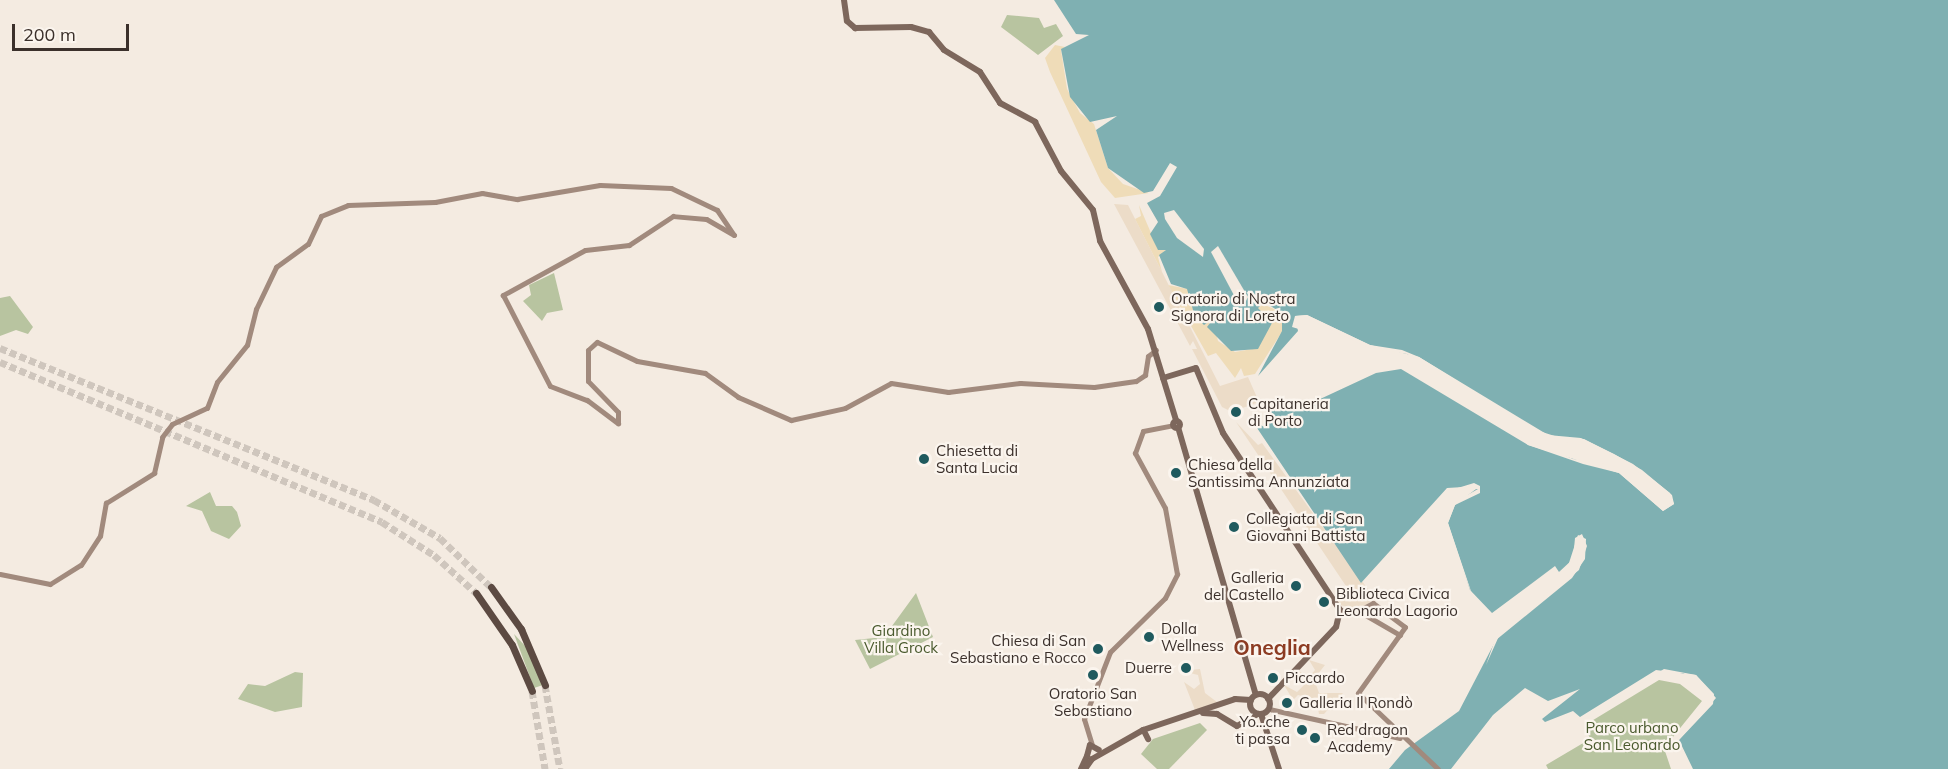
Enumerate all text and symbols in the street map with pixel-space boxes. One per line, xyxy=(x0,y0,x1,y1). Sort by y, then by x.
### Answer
scale bar xyxy=(15,12,132,50)
text: 200 m xyxy=(23,23,76,46)
place label: Oratorio di Nostra Signora di Loreto xyxy=(1171,289,1295,324)
marker: Oratorio di Nostra Signora di Loreto xyxy=(1152,300,1166,314)
place label: Capitaneria di Porto xyxy=(1248,394,1329,429)
marker: Capitaneria di Porto xyxy=(1229,405,1243,419)
place label: Chiesetta di Santa Lucia xyxy=(936,441,1018,476)
marker: Chiesetta di Santa Lucia xyxy=(917,452,931,466)
place label: Chiesa della Santissima Annunziata xyxy=(1188,455,1349,490)
marker: Chiesa della Santissima Annunziata xyxy=(1169,466,1183,480)
place label: Collegiata di San Giovanni Battista xyxy=(1246,509,1366,544)
marker: Collegiata di San Giovanni Battista xyxy=(1227,520,1241,534)
place label: Galleria del Castello xyxy=(1204,568,1284,603)
marker: Galleria del Castello xyxy=(1289,579,1303,593)
place label: Biblioteca Civica Leonardo Lagorio xyxy=(1336,584,1458,619)
marker: Biblioteca Civica Leonardo Lagorio xyxy=(1317,595,1331,609)
place label: Dolla Wellness xyxy=(1161,619,1224,654)
park label: Giardino Villa Grock xyxy=(864,621,938,656)
marker: Dolla Wellness xyxy=(1142,630,1156,644)
place label: Chiesa di San Sebastiano e Rocco xyxy=(950,631,1086,666)
district label: Oneglia xyxy=(1233,634,1311,660)
marker: Chiesa di San Sebastiano e Rocco xyxy=(1091,642,1105,656)
place label: Duerre xyxy=(1125,659,1172,677)
marker: Duerre xyxy=(1177,659,1195,677)
marker: Oratorio San Sebastiano xyxy=(1086,668,1100,682)
place label: Piccardo xyxy=(1285,669,1345,687)
marker: Piccardo xyxy=(1266,671,1280,685)
place label: Oratorio San Sebastiano xyxy=(1049,684,1137,719)
place label: Galleria Il Rondò xyxy=(1299,694,1413,712)
marker: Galleria Il Rondò xyxy=(1280,696,1294,710)
place label: Yo...che ti passa xyxy=(1235,712,1290,747)
park label: Parco urbano San Leonardo xyxy=(1584,718,1680,753)
place label: Red dragon Academy xyxy=(1327,720,1408,755)
marker: Yo...che ti passa xyxy=(1295,723,1309,737)
marker: Red dragon Academy xyxy=(1308,731,1322,745)

